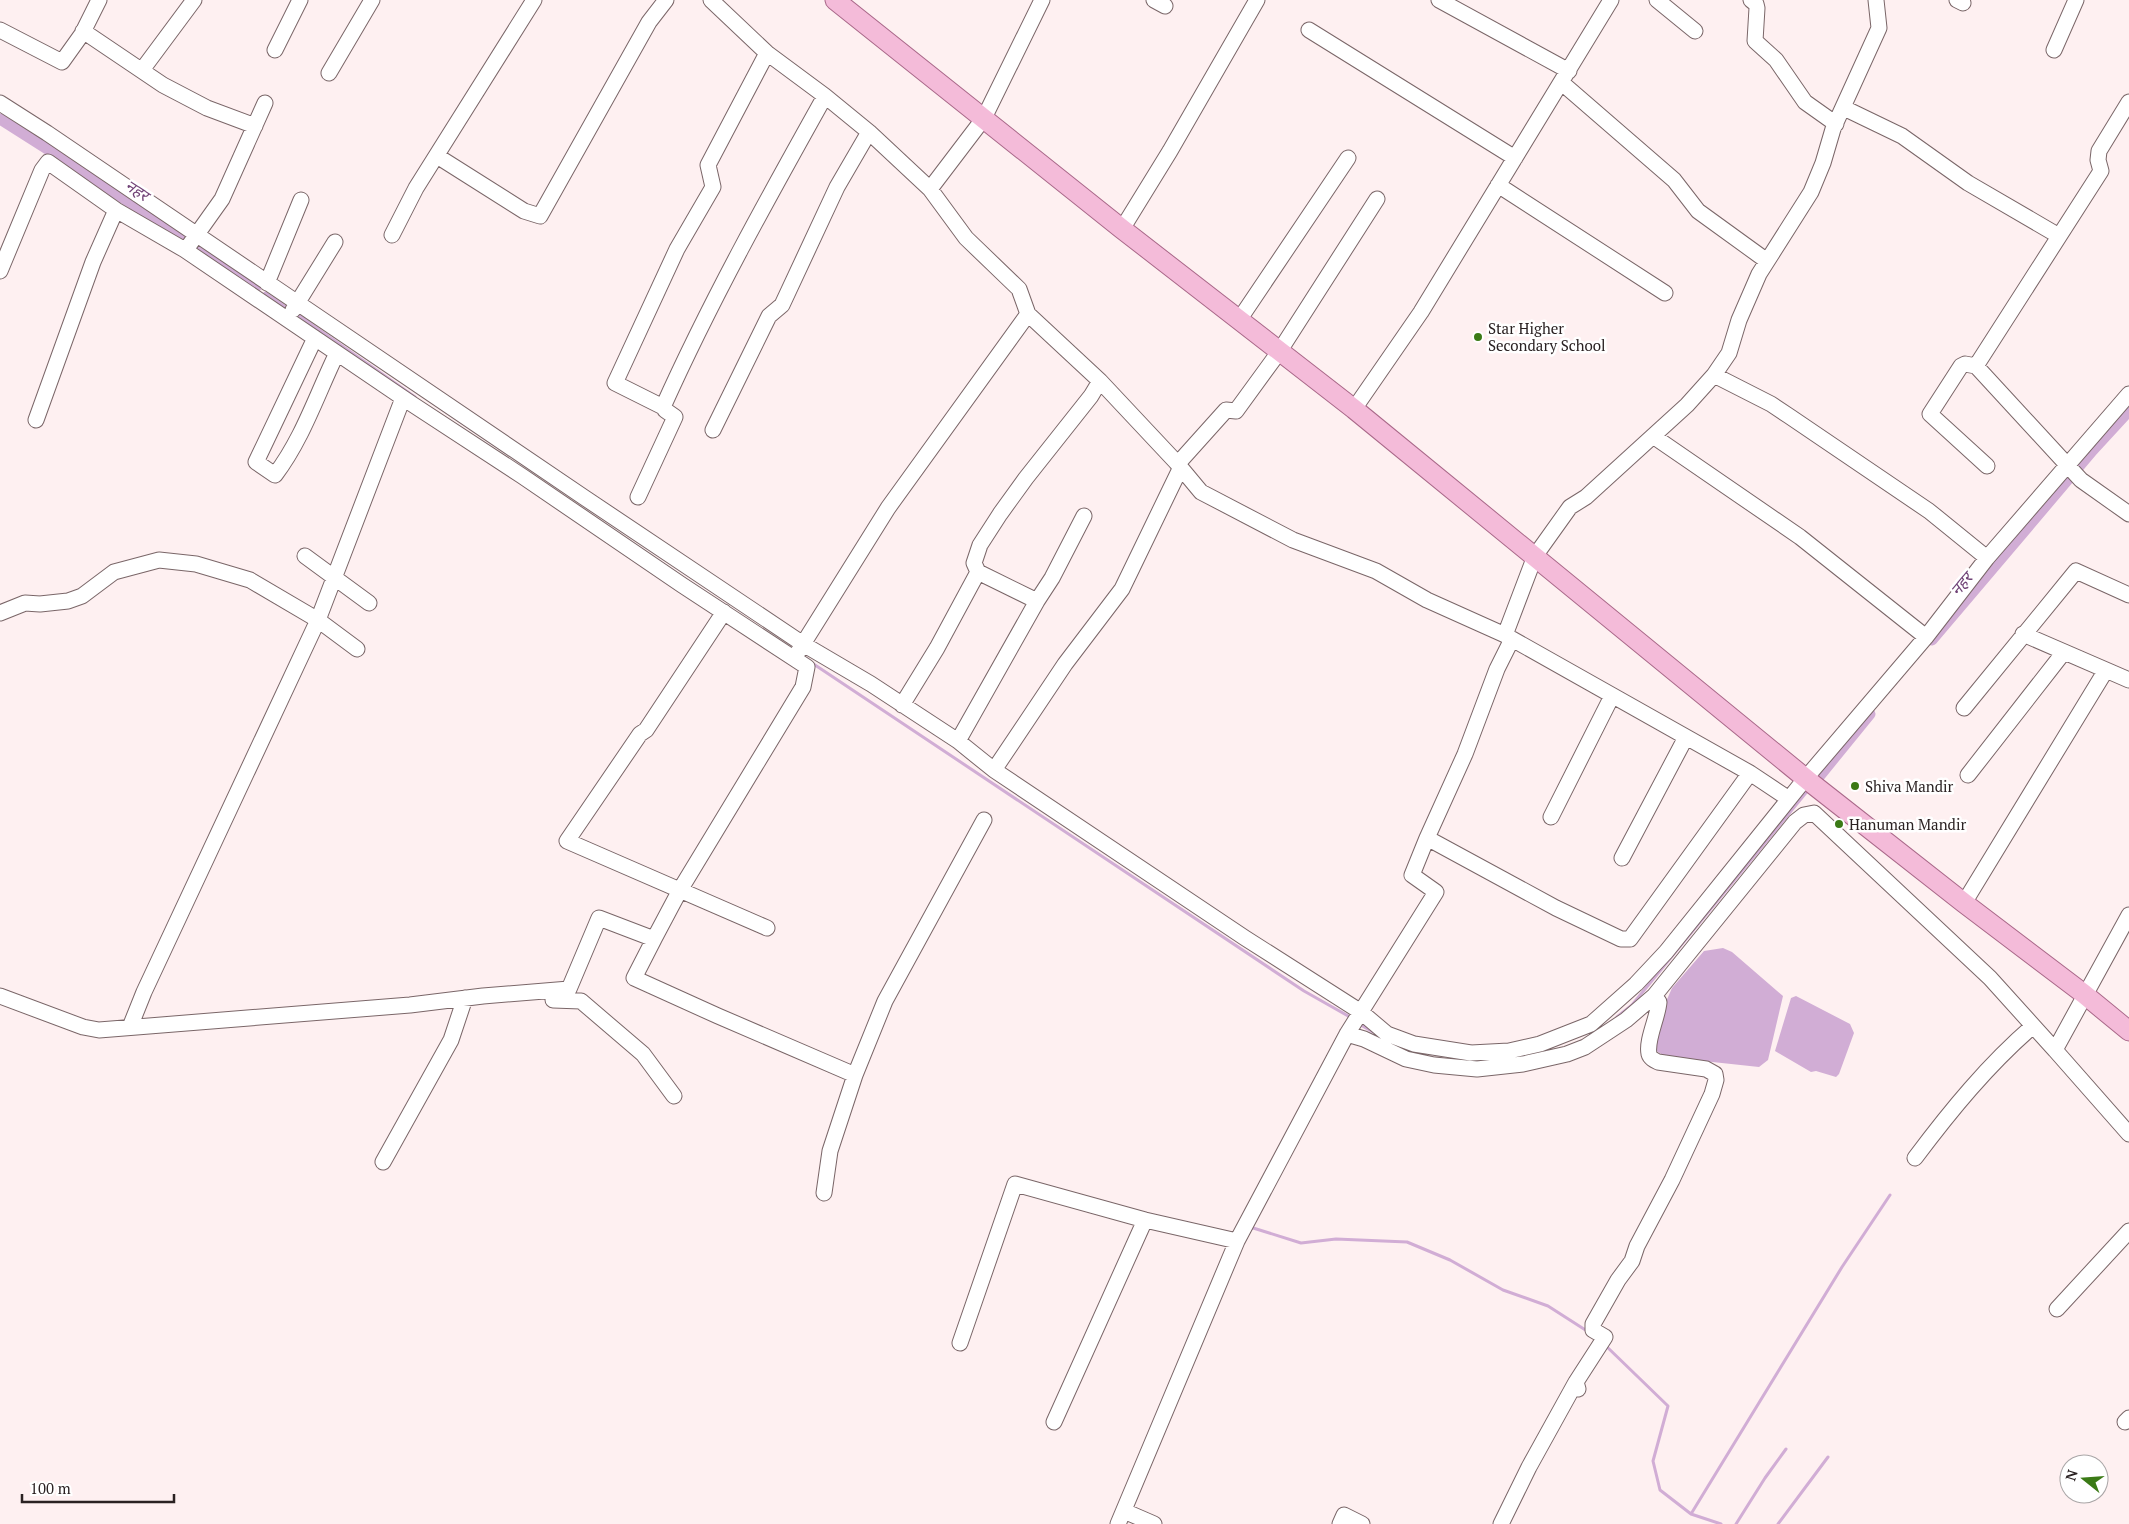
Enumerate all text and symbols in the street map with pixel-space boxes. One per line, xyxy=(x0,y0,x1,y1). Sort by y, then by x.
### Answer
water label: नहर xyxy=(121,174,156,208)
place label: Star Higher Secondary School xyxy=(1488,318,1606,355)
marker: Star Higher Secondary School xyxy=(1472,331,1484,343)
water label: नहर xyxy=(1945,565,1979,600)
place label: Shiva Mandir xyxy=(1865,776,1954,796)
marker: Shiva Mandir xyxy=(1849,780,1861,792)
place label: Hanuman Mandir xyxy=(1849,814,1966,834)
marker: Hanuman Mandir xyxy=(1833,818,1845,830)
north arrow xyxy=(2059,1454,2109,1504)
text: N xyxy=(2060,1467,2082,1483)
scale bar xyxy=(22,1472,175,1504)
text: 100 m xyxy=(30,1478,71,1498)

